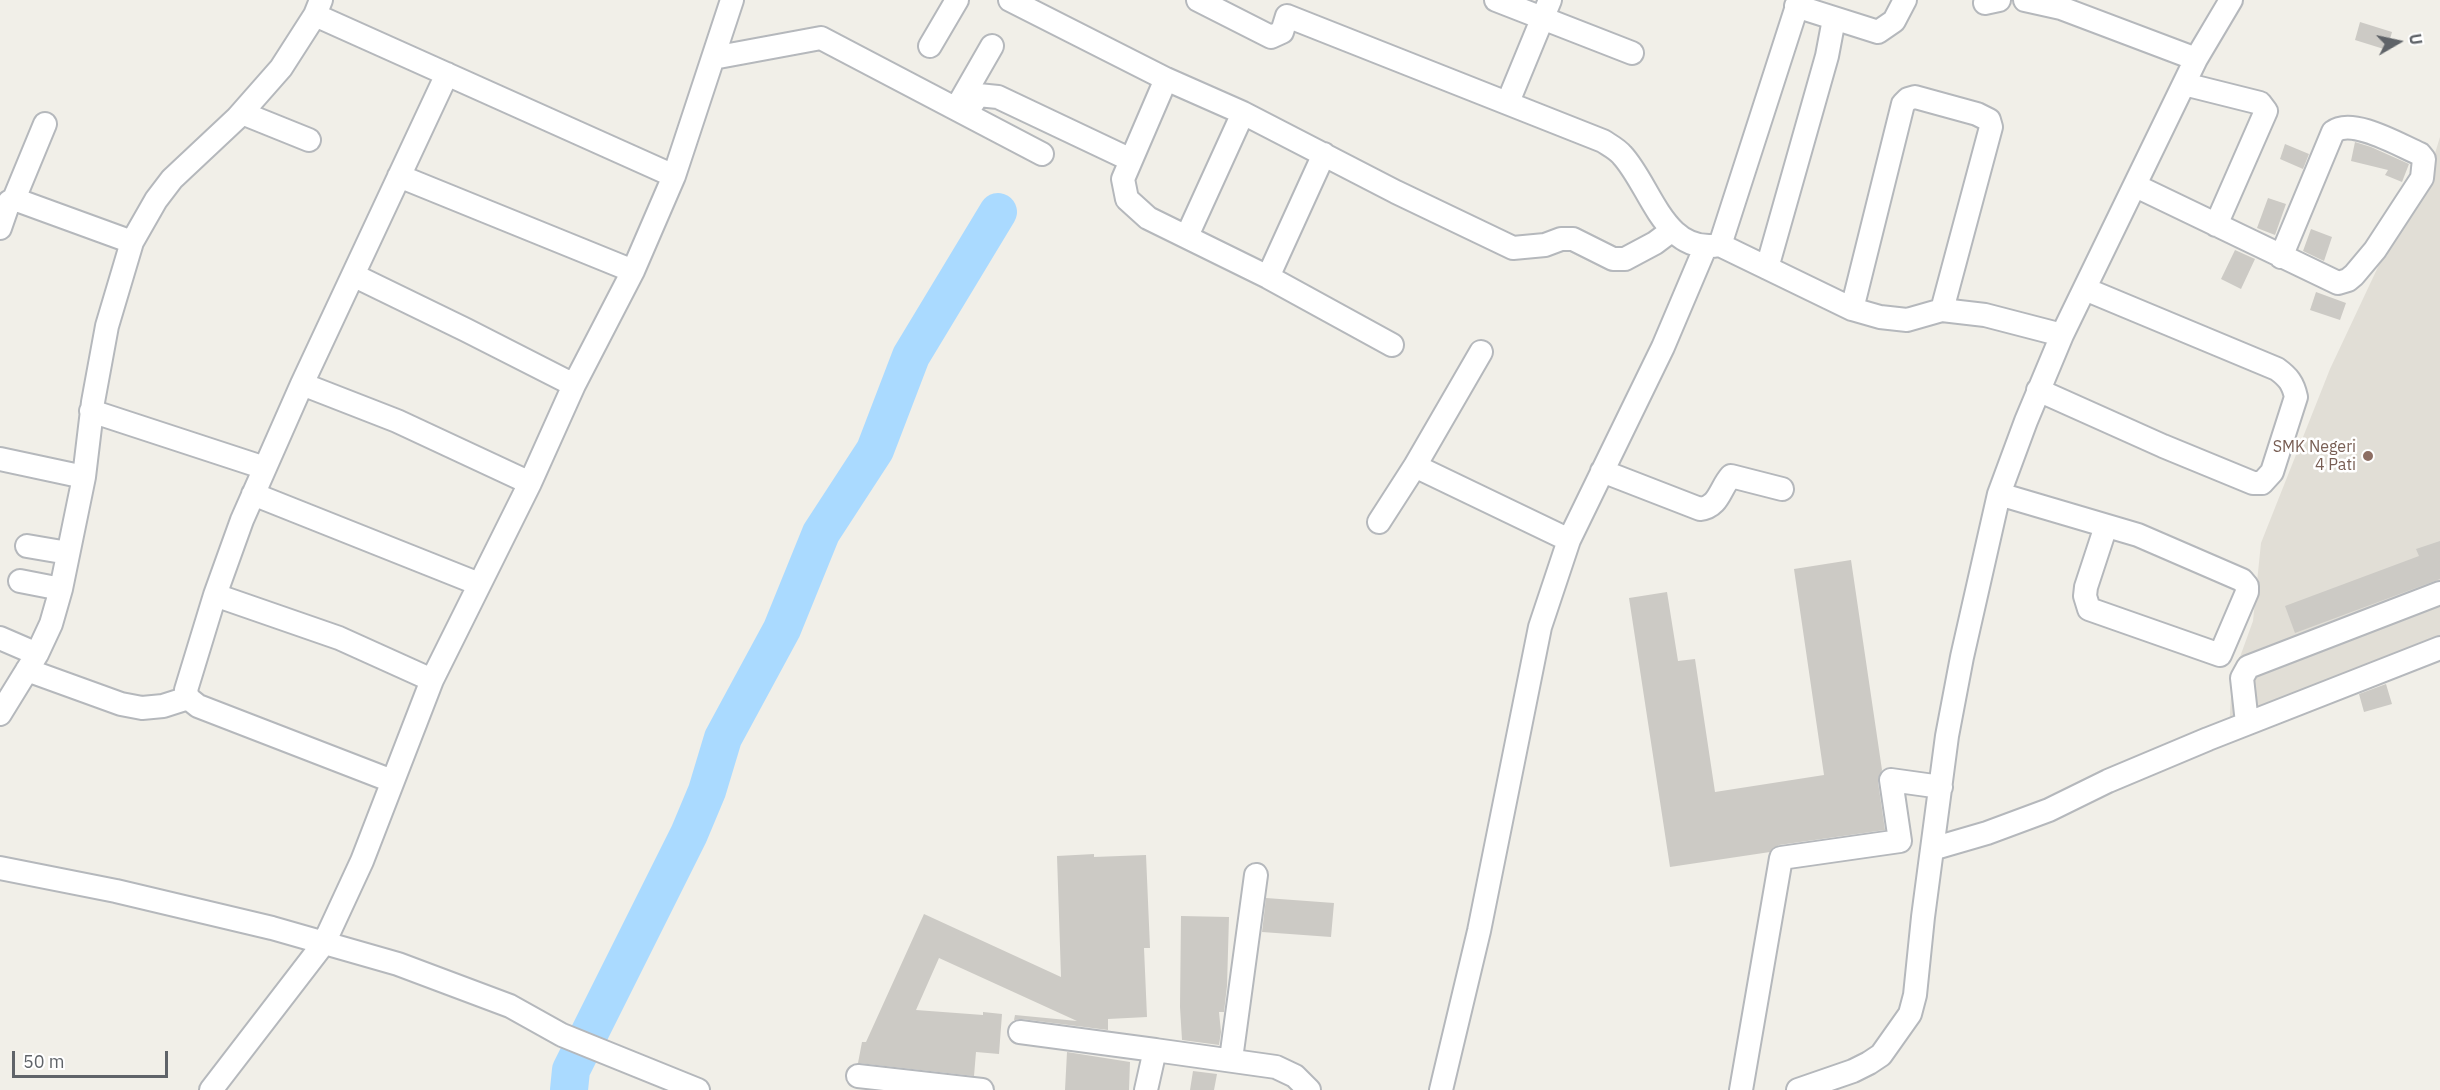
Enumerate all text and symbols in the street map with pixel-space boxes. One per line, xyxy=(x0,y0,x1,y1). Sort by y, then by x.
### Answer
north arrow xyxy=(2368,12,2428,72)
text: U xyxy=(2405,32,2427,46)
place label: SMK Negeri 4 Pati xyxy=(2273,437,2356,475)
marker: SMK Negeri 4 Pati xyxy=(2361,449,2375,463)
scale bar xyxy=(15,1039,171,1077)
text: 50 m xyxy=(23,1050,65,1073)

